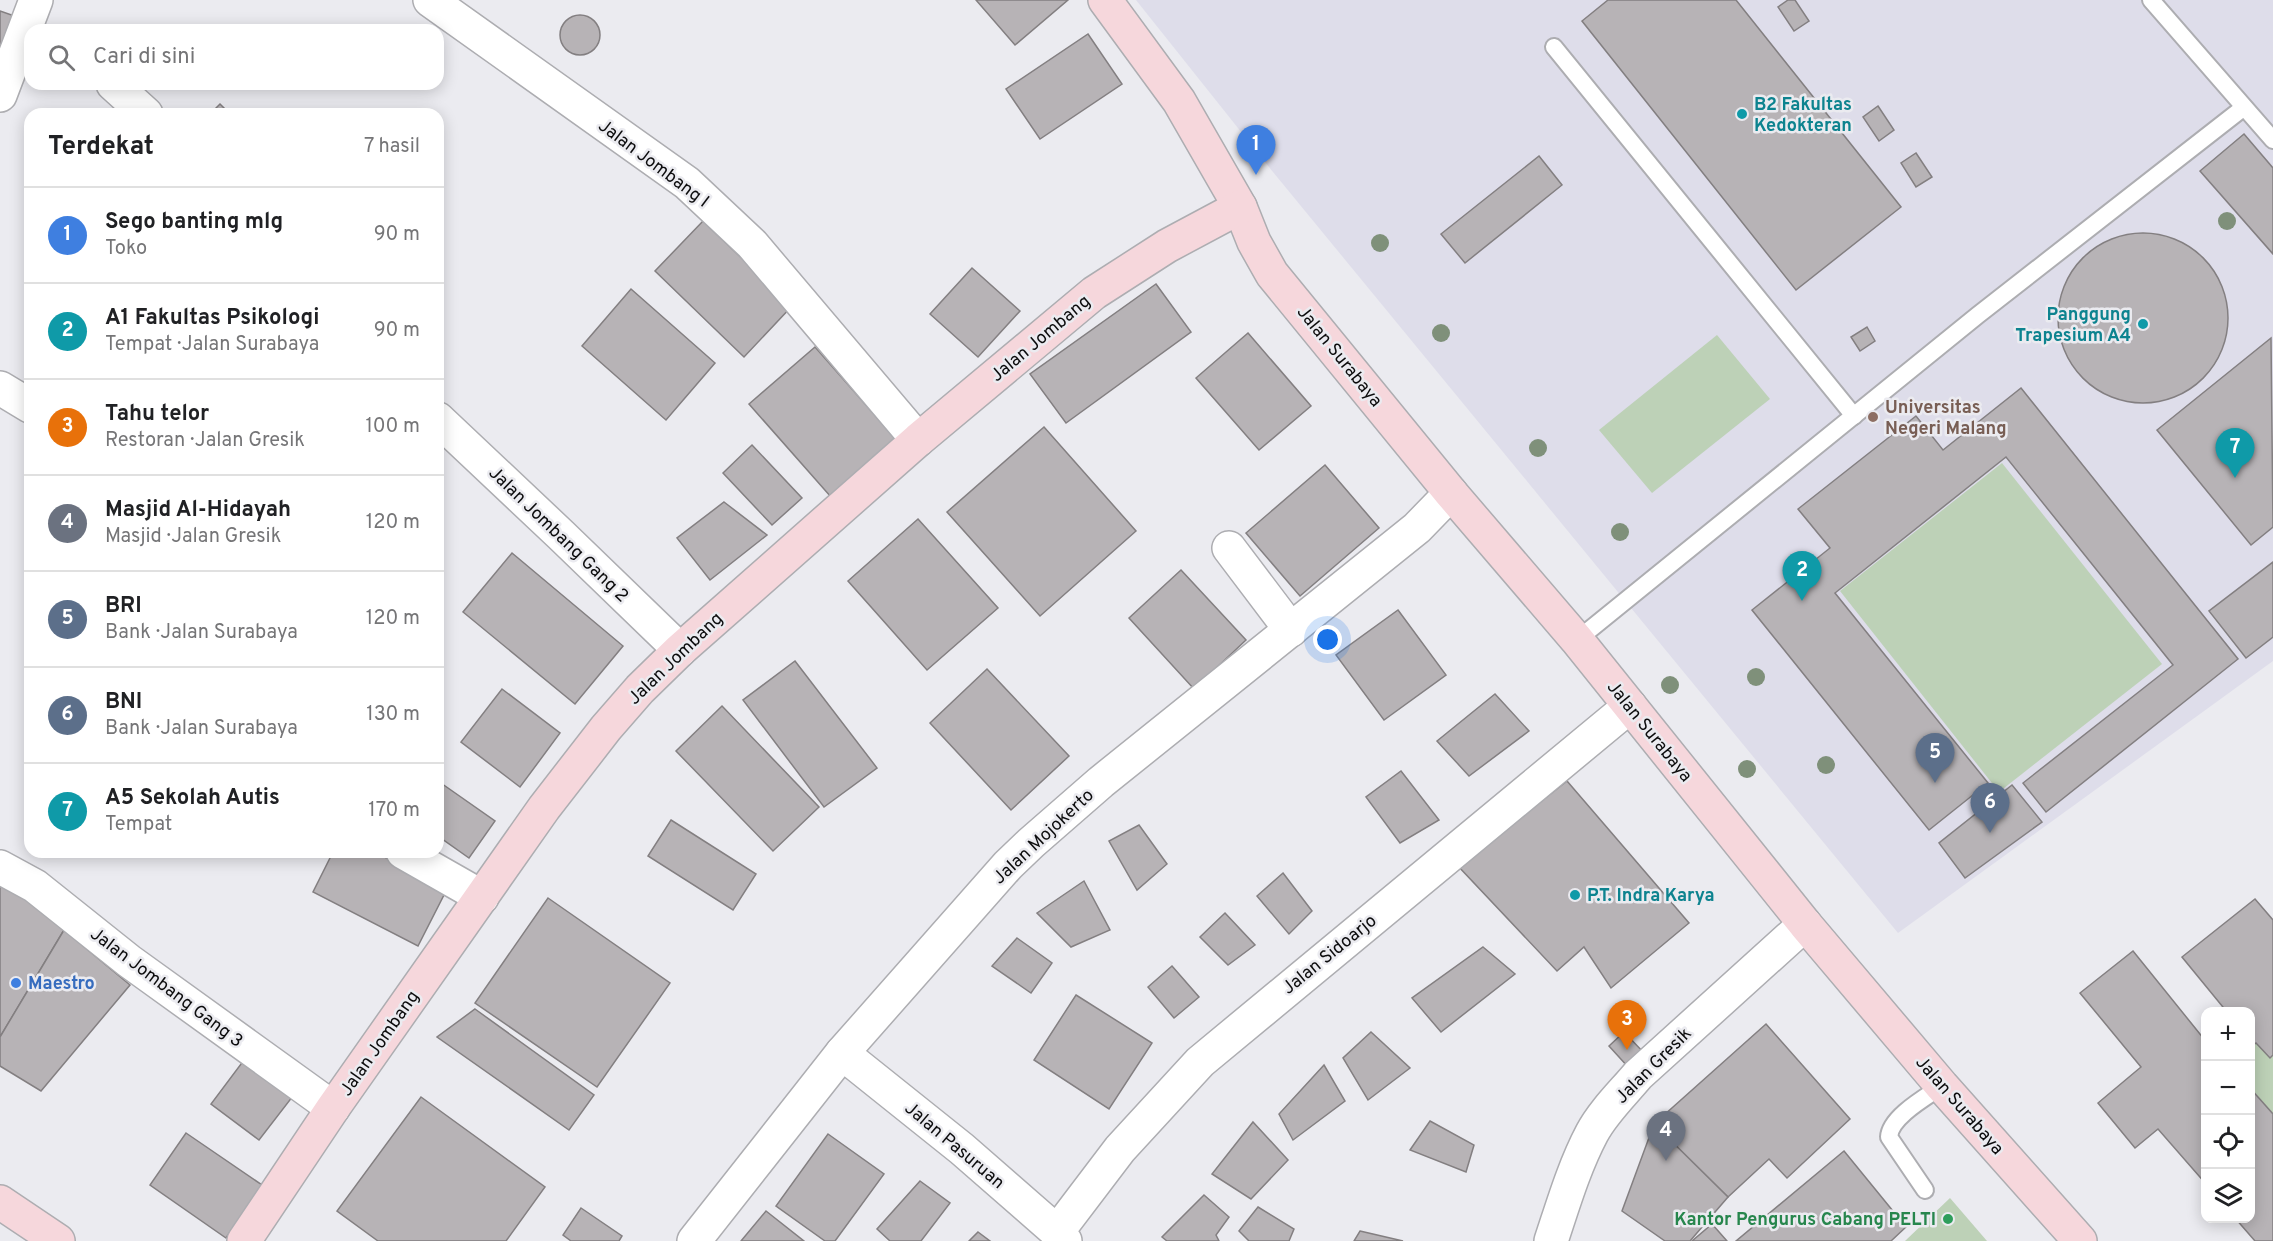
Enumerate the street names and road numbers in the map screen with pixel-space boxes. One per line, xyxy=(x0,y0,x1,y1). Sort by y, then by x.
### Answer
street label: Jalan Jombang I xyxy=(593,115,713,213)
street label: Jalan Jombang xyxy=(986,291,1096,388)
street label: Jalan Surabaya xyxy=(1291,302,1387,412)
street label: Jalan Jombang Gang 2 xyxy=(483,462,633,608)
street label: Jalan Jombang xyxy=(624,608,729,710)
street label: Jalan Surabaya xyxy=(1601,677,1697,787)
street label: Jalan Mojokerto xyxy=(989,784,1099,890)
street label: Jalan Sidoarjo xyxy=(1278,910,1382,1000)
street label: Jalan Jombang Gang 3 xyxy=(85,923,247,1053)
street label: Jalan Jombang xyxy=(335,987,425,1101)
street label: Jalan Gresik xyxy=(1611,1023,1697,1109)
street label: Jalan Surabaya xyxy=(1910,1052,2008,1160)
street label: Jalan Pasuruan xyxy=(899,1097,1009,1195)

